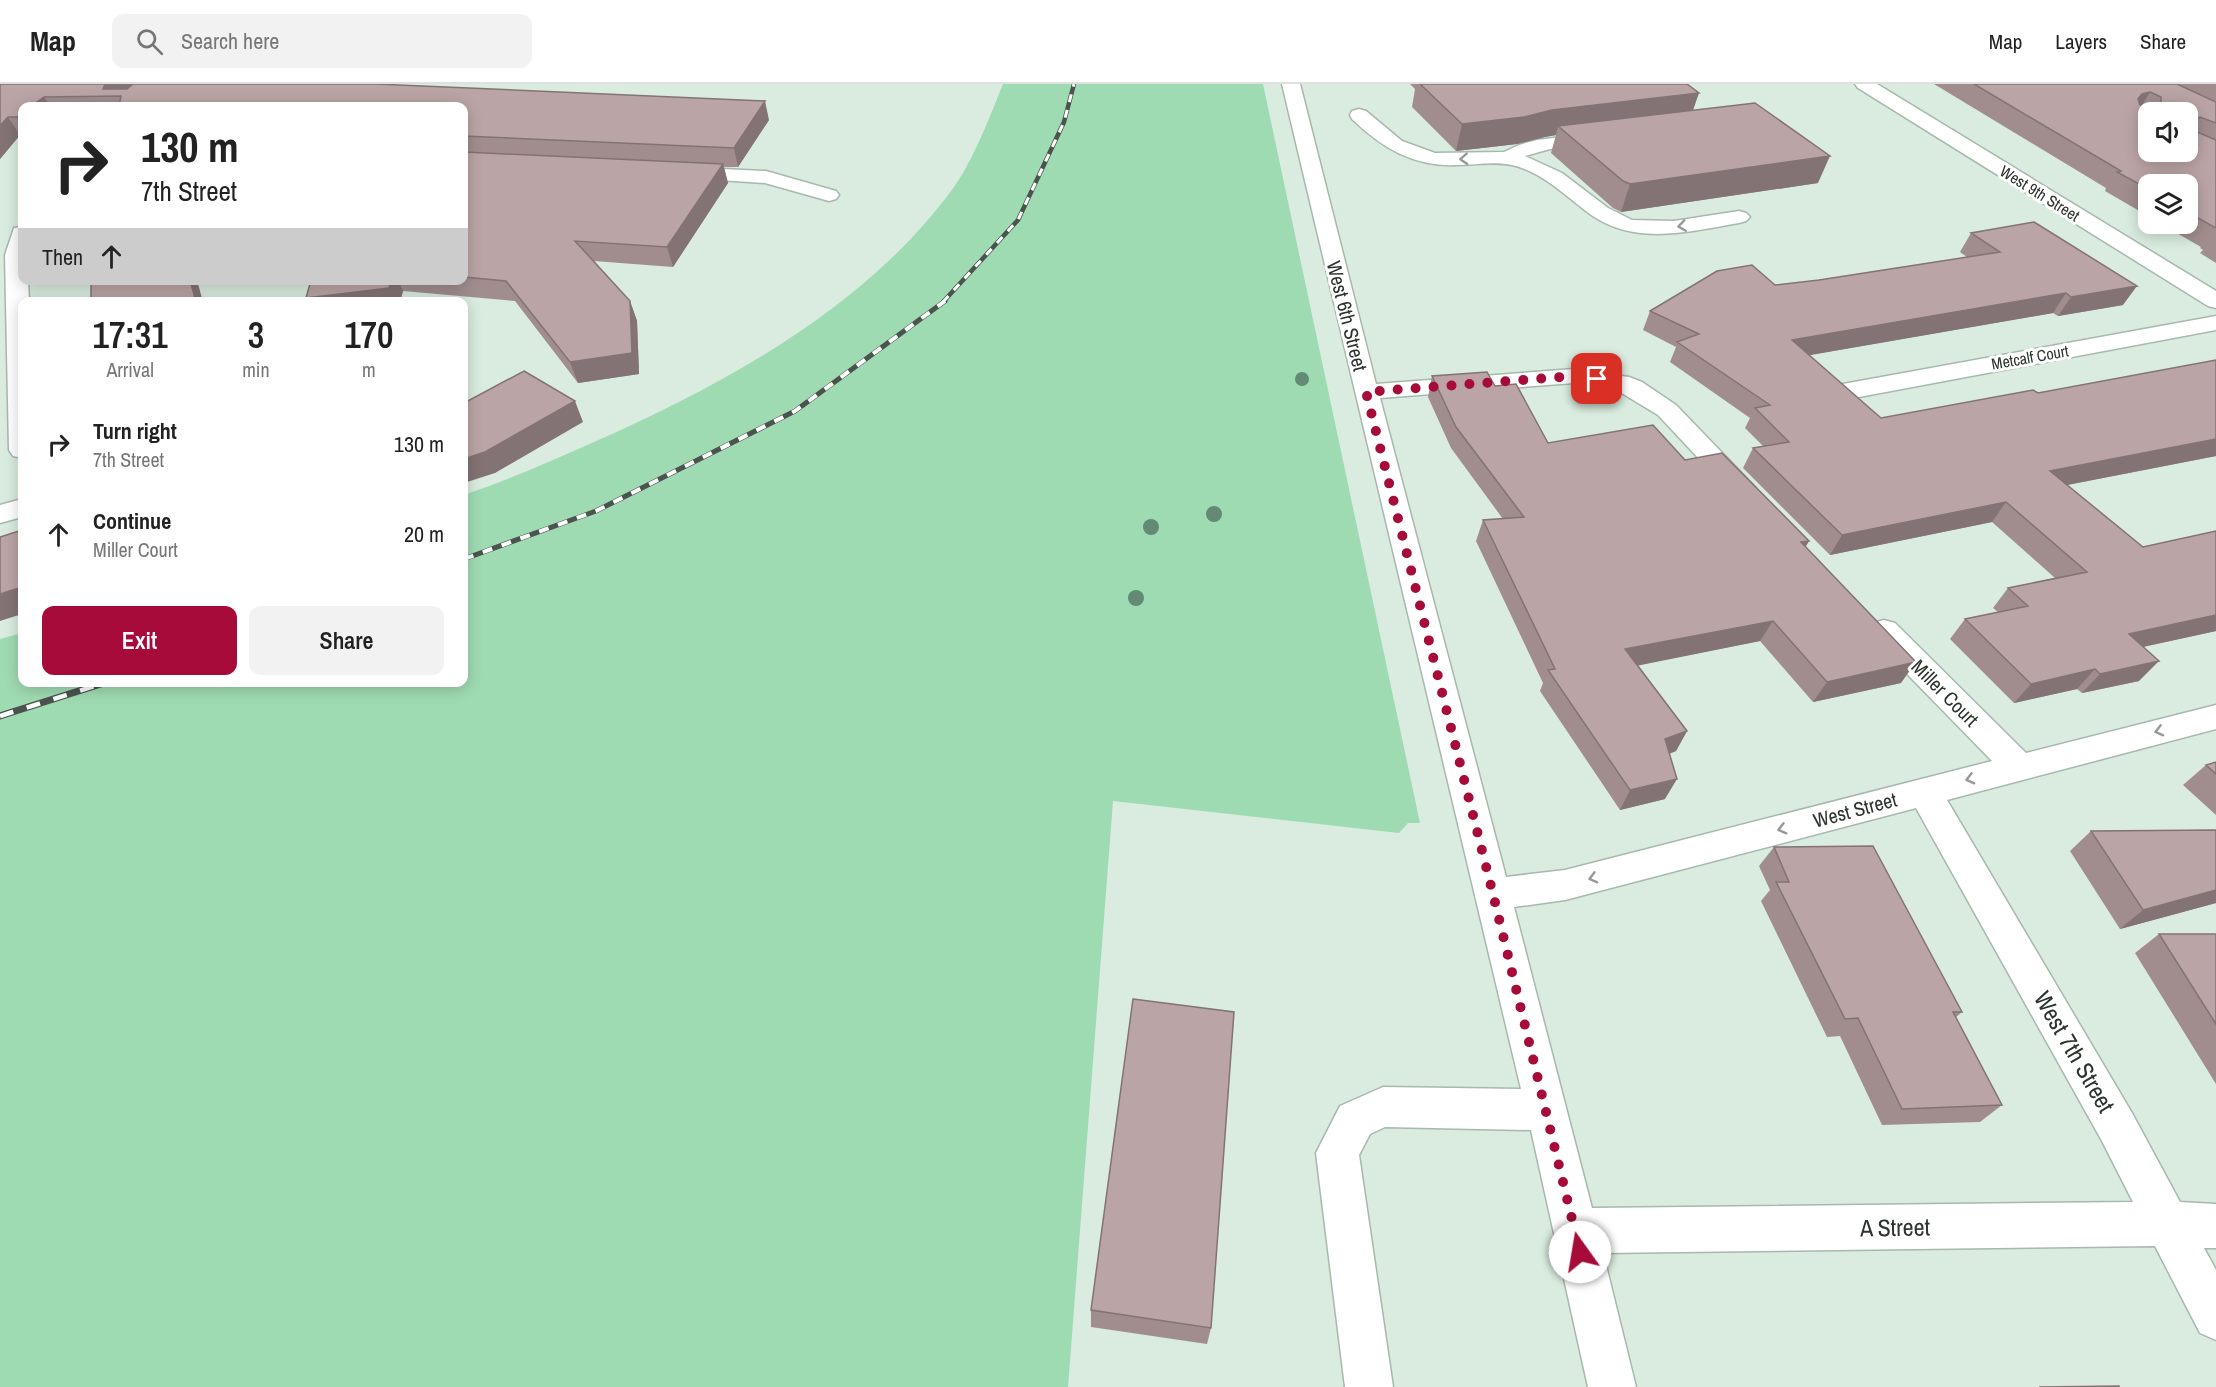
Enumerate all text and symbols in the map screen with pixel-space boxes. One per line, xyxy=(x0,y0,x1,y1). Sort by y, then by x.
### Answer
search box xyxy=(112,14,532,68)
text: Map xyxy=(30,22,76,60)
icon: search xyxy=(133,25,166,58)
text: Search here xyxy=(181,26,279,56)
text: Map xyxy=(1989,27,2022,56)
text: Layers xyxy=(2055,27,2107,56)
text: Share xyxy=(2140,27,2186,56)
map controls xyxy=(2138,102,2198,234)
button: sound xyxy=(2138,102,2198,162)
text: 130 m xyxy=(141,119,239,175)
icon: right xyxy=(42,126,120,204)
one-way arrow xyxy=(1460,152,1469,165)
street label: West 9th Street xyxy=(1996,160,2084,226)
text: 7th Street xyxy=(141,173,237,209)
button: layers xyxy=(2138,174,2198,234)
one-way arrow xyxy=(1677,219,1686,231)
icon: ahead xyxy=(95,240,128,273)
text: Then xyxy=(42,242,83,272)
street label: West 6th Street xyxy=(1321,258,1374,374)
text: 17:31 xyxy=(93,311,168,359)
text: 3 xyxy=(248,311,264,359)
text: 170 xyxy=(344,311,393,359)
street label: Metcalf Court xyxy=(1990,339,2071,375)
pin xyxy=(1571,353,1622,404)
text: Arrival xyxy=(106,356,154,383)
text: min xyxy=(242,356,270,383)
text: m xyxy=(362,356,376,383)
icon: arrive xyxy=(1580,362,1613,395)
text: Turn right xyxy=(93,416,177,446)
icon: right xyxy=(42,428,75,461)
text: 130 m xyxy=(394,429,444,459)
text: 7th Street xyxy=(93,446,164,473)
text: Continue xyxy=(93,506,171,536)
icon: ahead xyxy=(42,518,75,551)
text: 20 m xyxy=(404,519,444,549)
text: Miller Court xyxy=(93,536,178,563)
button: Exit xyxy=(42,606,237,675)
button: Share xyxy=(249,606,444,675)
street label: Miller Court xyxy=(1906,653,1985,732)
one-way arrow xyxy=(2154,724,2164,737)
one-way arrow xyxy=(1965,772,1975,785)
street label: West Street xyxy=(1810,785,1900,834)
one-way arrow xyxy=(1777,822,1788,834)
one-way arrow xyxy=(1588,871,1598,884)
street label: West 7th Street xyxy=(2027,985,2123,1119)
street label: A Street xyxy=(1859,1210,1931,1244)
position arrow xyxy=(1548,1220,1612,1284)

